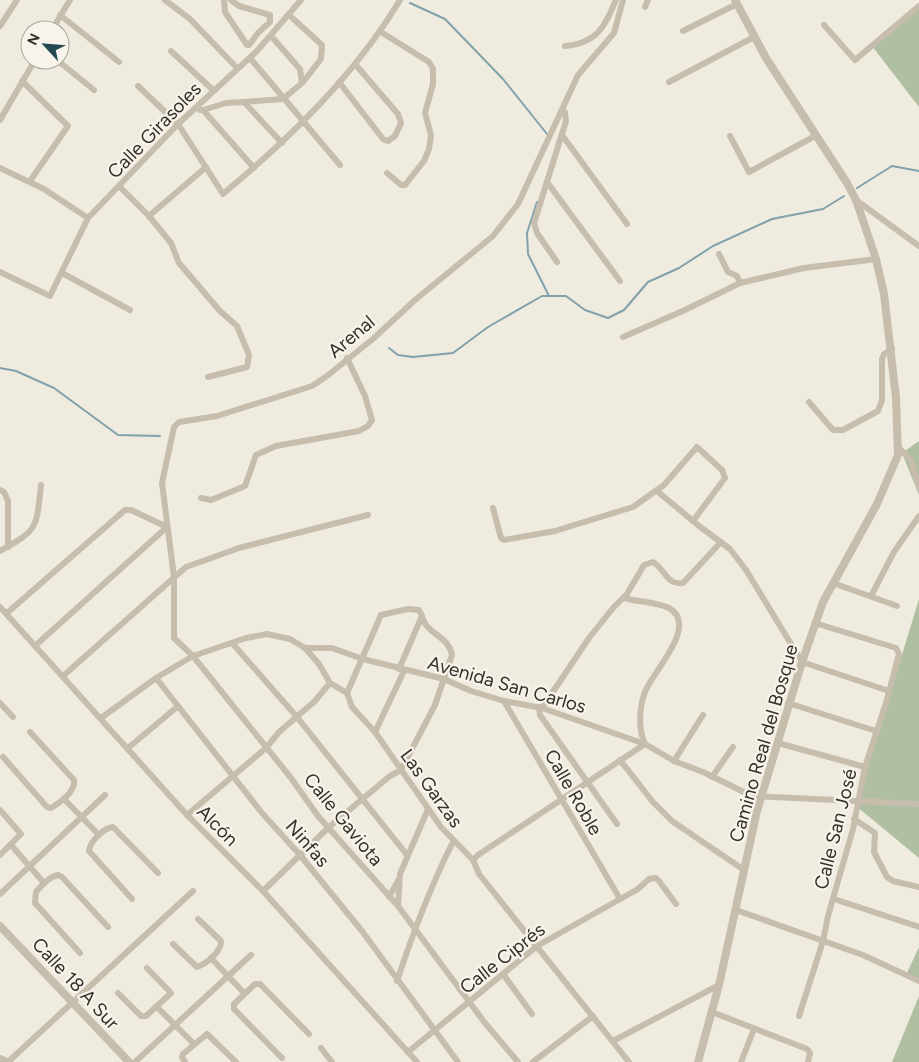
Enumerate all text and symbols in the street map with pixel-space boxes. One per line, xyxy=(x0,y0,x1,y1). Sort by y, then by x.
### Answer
north arrow xyxy=(20,20,70,70)
text: N xyxy=(24,31,44,48)
street label: Calle Girasoles xyxy=(103,77,206,183)
street label: Arenal xyxy=(323,310,379,363)
street label: Camino Real del Bosque xyxy=(724,641,803,845)
street label: Avenida San Carlos xyxy=(425,651,589,718)
street label: Las Garzas xyxy=(395,745,468,832)
street label: Calle Roble xyxy=(540,745,607,839)
street label: Calle San José xyxy=(809,766,862,892)
street label: Calle Gaviota xyxy=(299,768,388,870)
street label: Alcón xyxy=(192,800,243,851)
street label: Ninfas xyxy=(281,815,335,872)
street label: Calle Ciprés xyxy=(455,918,550,999)
street label: Calle 18 A Sur xyxy=(27,933,124,1034)

